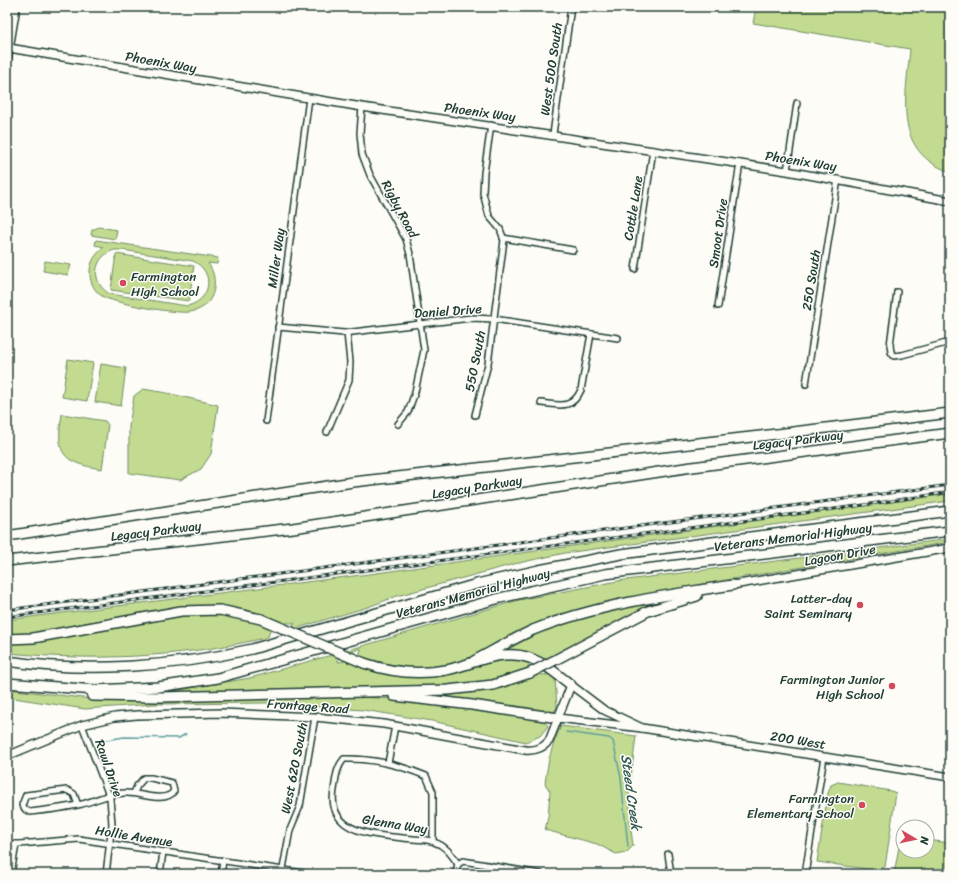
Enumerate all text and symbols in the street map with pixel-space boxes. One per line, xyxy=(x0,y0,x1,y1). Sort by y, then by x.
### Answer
street label: West 500 South xyxy=(533,21,569,117)
street label: Phoenix Way xyxy=(124,44,199,80)
street label: Phoenix Way xyxy=(443,96,517,128)
street label: Phoenix Way xyxy=(764,144,839,178)
street label: Cottle Lane xyxy=(617,174,650,242)
street label: Rigby Road xyxy=(375,176,425,243)
street label: Smoot Drive xyxy=(702,197,734,269)
street label: Miller Way xyxy=(260,226,292,289)
street label: 250 South xyxy=(795,248,827,312)
place label: Farmington High School xyxy=(131,265,199,303)
marker: Farmington High School xyxy=(118,278,128,288)
street label: Daniel Drive xyxy=(413,297,483,325)
street label: 550 South xyxy=(458,328,492,393)
street label: Legacy Parkway xyxy=(751,423,845,457)
street label: Legacy Parkway xyxy=(430,468,524,505)
street label: Legacy Parkway xyxy=(109,514,203,548)
street label: Veterans Memorial Highway xyxy=(713,516,873,558)
street label: Lagoon Drive xyxy=(803,537,878,573)
street label: Veterans Memorial Highway xyxy=(393,561,553,625)
place label: Latter-day Saint Seminary xyxy=(764,587,852,625)
marker: Latter-day Saint Seminary xyxy=(855,600,865,610)
place label: Farmington Junior High School xyxy=(780,668,885,706)
marker: Farmington Junior High School xyxy=(887,681,897,691)
street label: Frontage Road xyxy=(266,692,351,720)
street label: West 620 South xyxy=(274,720,314,816)
street label: 200 West xyxy=(769,724,828,756)
street label: Rawl Drive xyxy=(88,736,130,800)
water label: Steed Creek xyxy=(613,753,649,833)
place label: Farmington Elementary School xyxy=(747,787,854,825)
marker: Farmington Elementary School xyxy=(857,800,867,810)
street label: Glenna Way xyxy=(361,807,430,841)
street label: Hollie Avenue xyxy=(94,819,174,853)
north arrow xyxy=(895,819,935,859)
text: N xyxy=(914,834,935,846)

